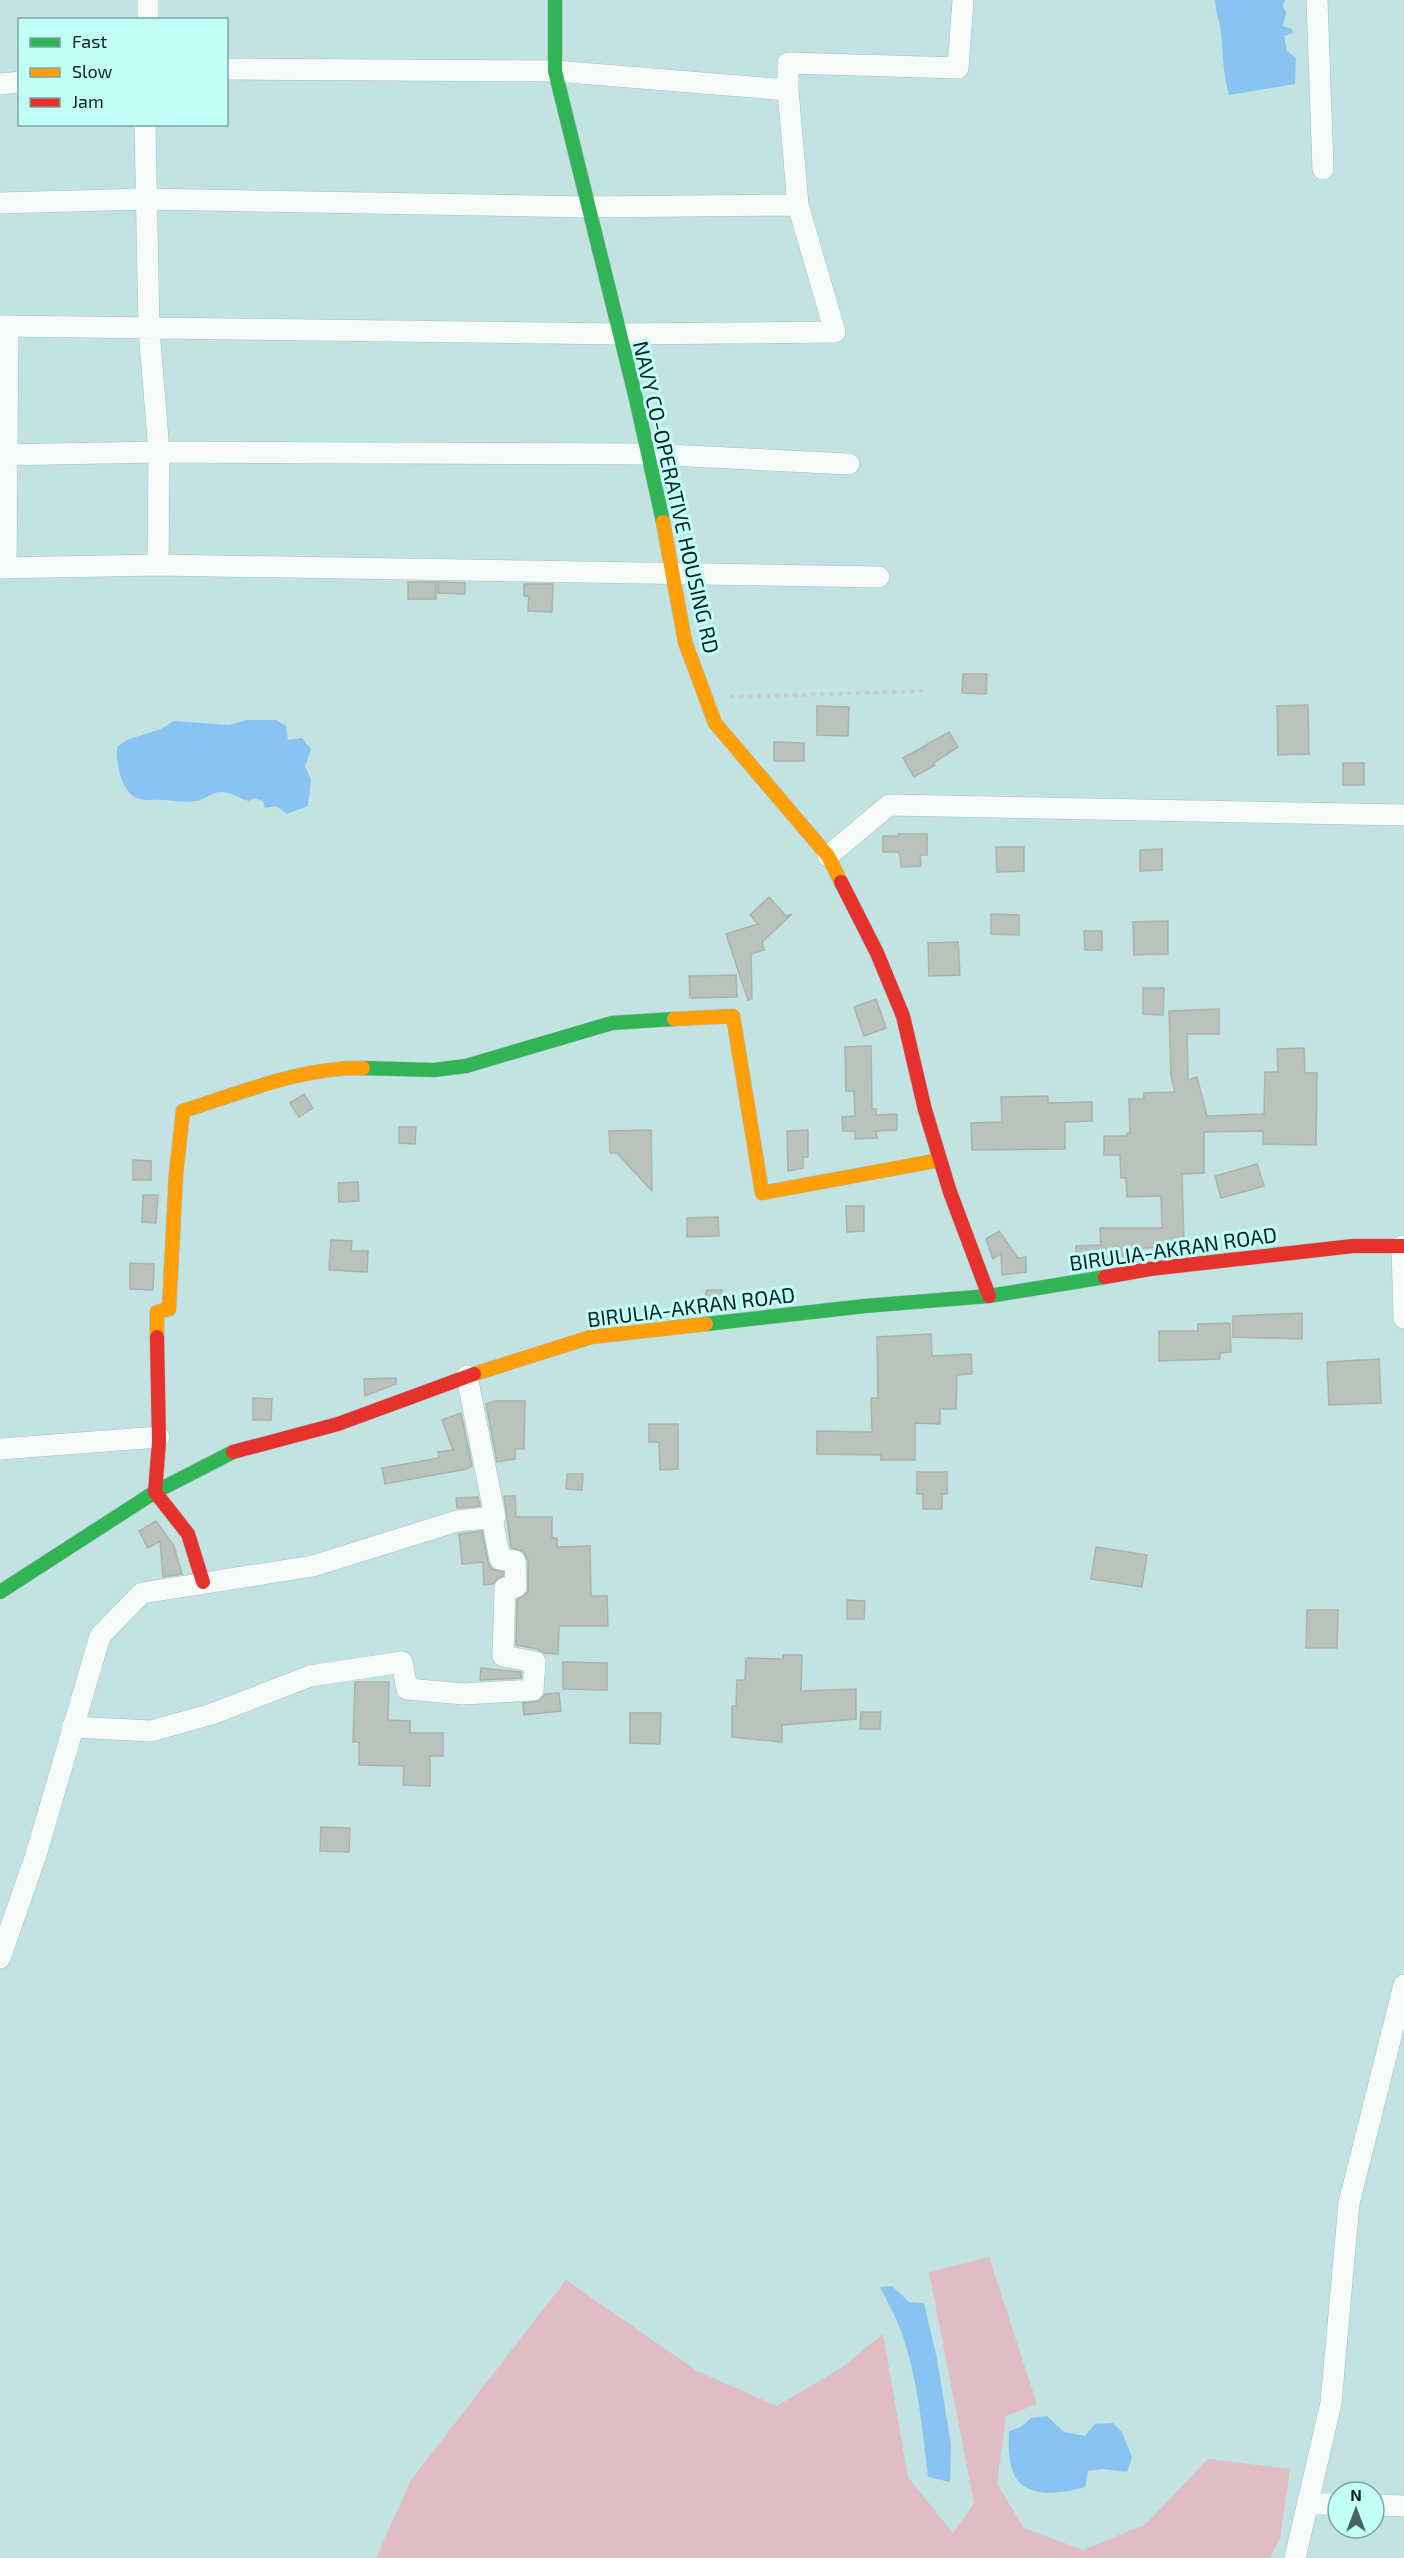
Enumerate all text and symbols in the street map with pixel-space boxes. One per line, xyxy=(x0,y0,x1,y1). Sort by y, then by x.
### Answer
legend xyxy=(18,18,228,126)
text: Fast xyxy=(72,30,107,52)
text: Slow xyxy=(72,60,113,82)
text: Jam xyxy=(72,90,104,112)
street label: NAVY CO-OPERATIVE HOUSING RD xyxy=(629,338,725,656)
street label: BIRULIA-AKRAN ROAD xyxy=(1068,1221,1278,1275)
street label: BIRULIA-AKRAN ROAD xyxy=(586,1281,796,1331)
north arrow xyxy=(1326,2480,1386,2540)
text: N xyxy=(1350,2485,1362,2504)

